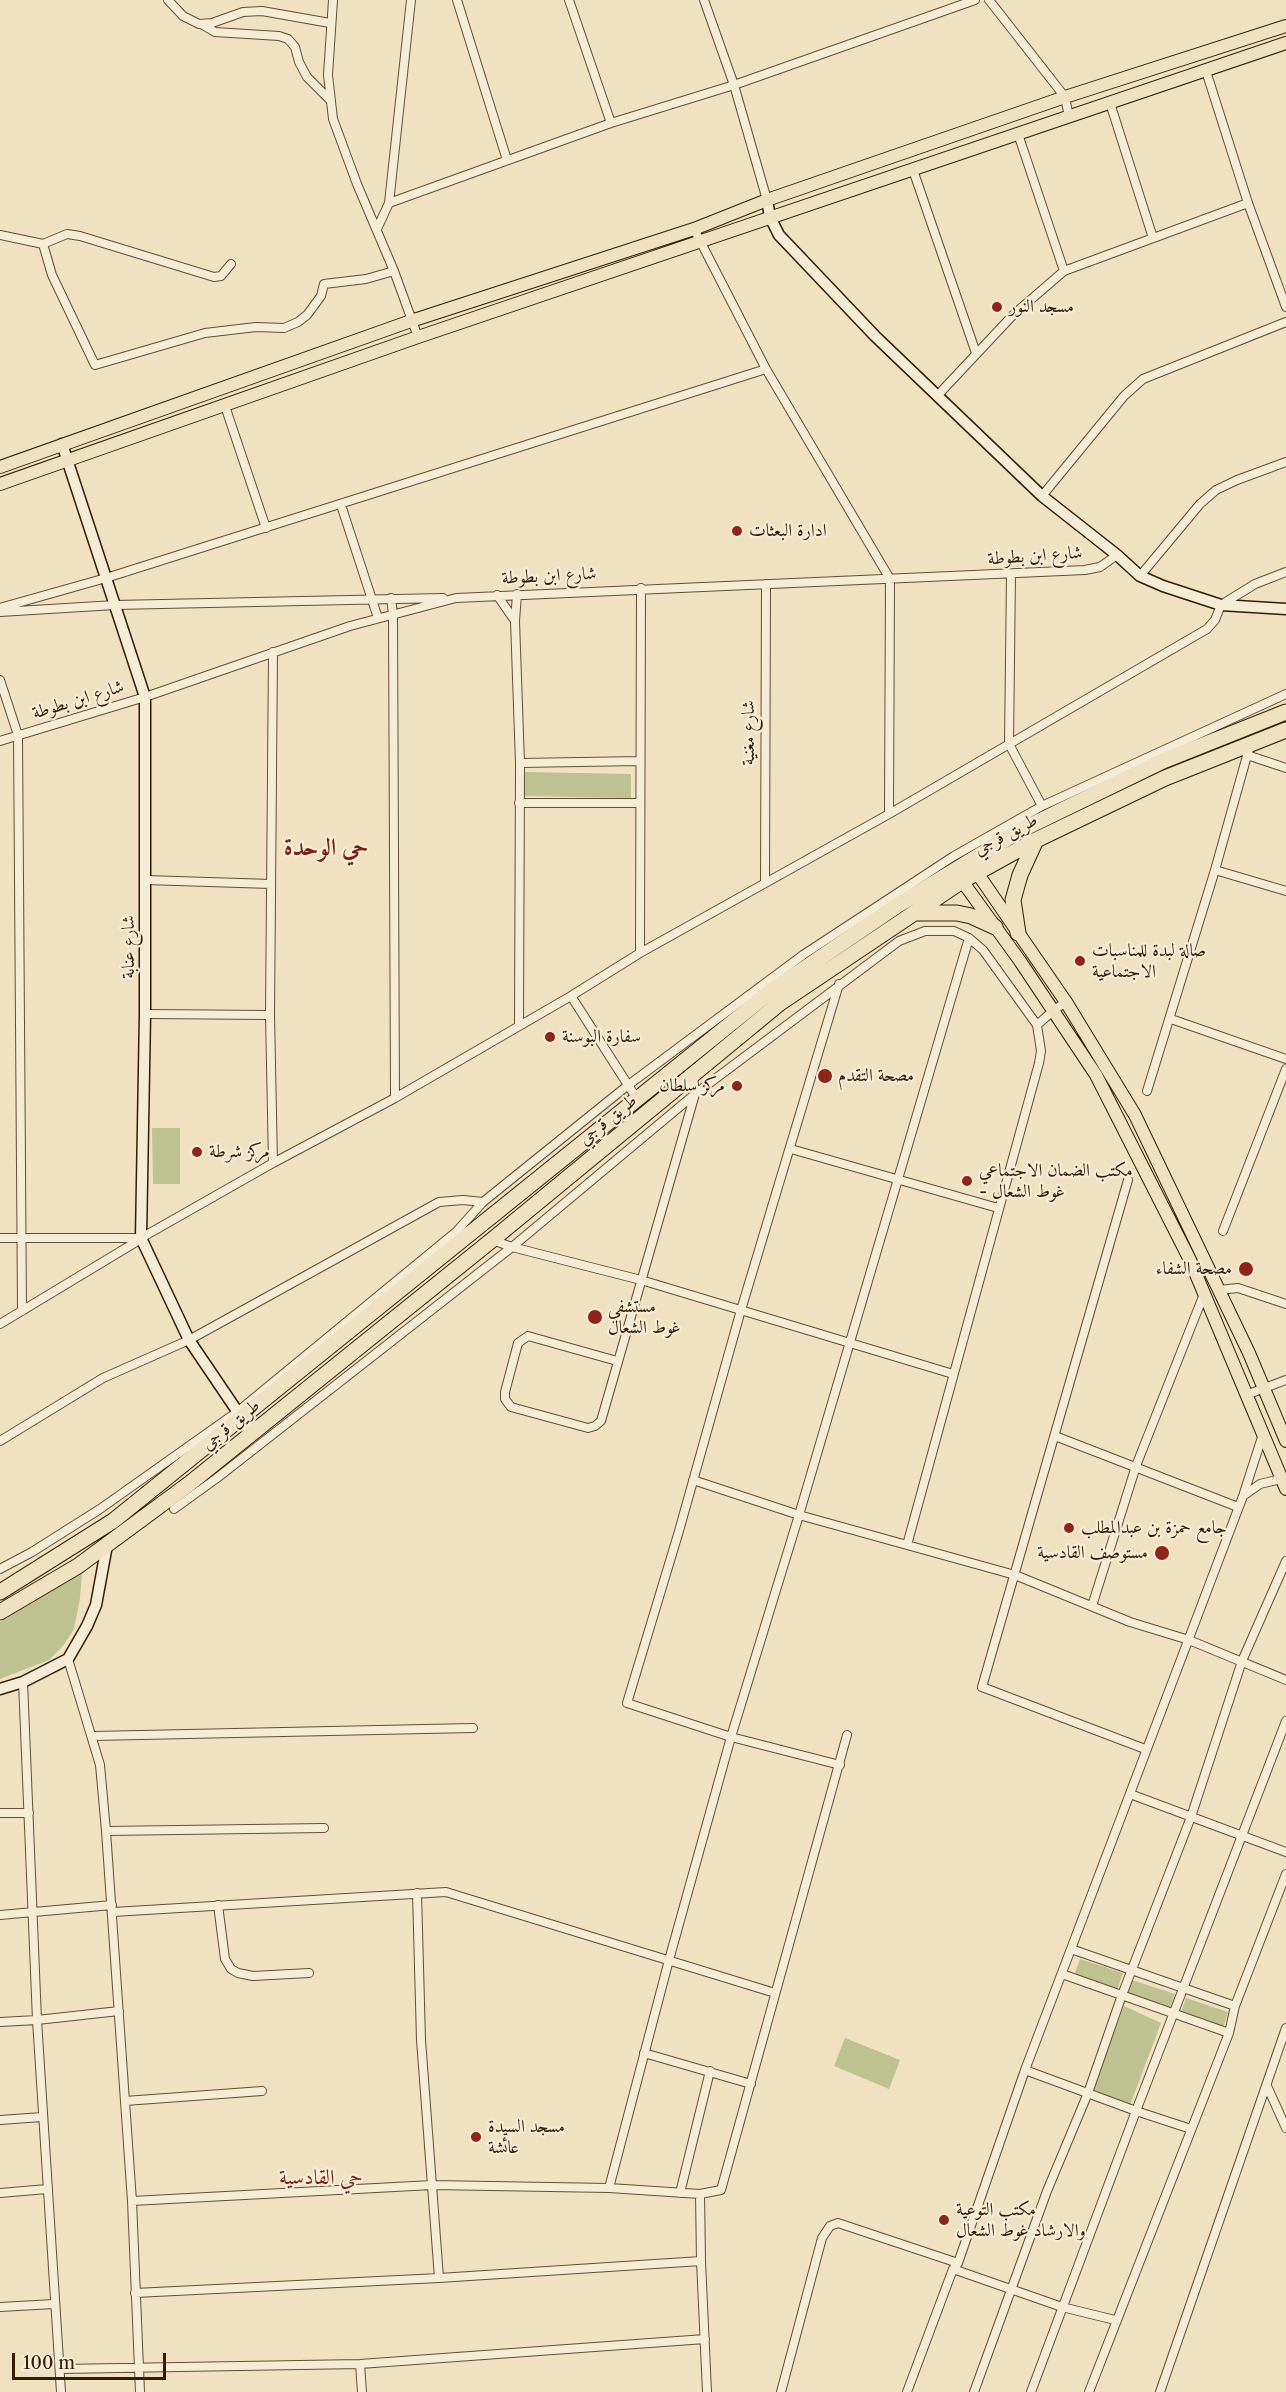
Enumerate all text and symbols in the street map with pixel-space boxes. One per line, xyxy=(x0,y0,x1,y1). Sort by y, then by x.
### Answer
place label: مسجد النور xyxy=(1009,296,1074,318)
marker: مسجد النور xyxy=(990,300,1004,314)
place label: ادارة البعثات xyxy=(749,520,827,542)
marker: ادارة البعثات xyxy=(730,524,744,538)
street label: شارع ابن بطوطة xyxy=(987,542,1083,570)
street label: شارع ابن بطوطة xyxy=(501,563,597,589)
street label: شارع ابن بطوطة xyxy=(30,676,126,724)
street label: شارع مغنية xyxy=(738,700,760,766)
street label: طريق قرجي xyxy=(971,809,1041,861)
district label: حي الوحدة xyxy=(284,834,368,862)
street label: شارع عنابة xyxy=(118,915,140,979)
place label: صالة لبدة للمناسبات الاجتماعية xyxy=(1092,940,1206,982)
marker: صالة لبدة للمناسبات الاجتماعية xyxy=(1073,954,1087,968)
place label: سفارة البوسنة xyxy=(562,1026,641,1048)
marker: سفارة البوسنة xyxy=(543,1030,557,1044)
place label: مصحة التقدم xyxy=(838,1065,914,1087)
marker: مصحة التقدم xyxy=(816,1067,834,1085)
place label: مركز سلطان xyxy=(659,1075,725,1097)
marker: مركز سلطان xyxy=(730,1079,744,1093)
street label: طريق قرجي xyxy=(574,1090,642,1150)
place label: مركز شرطة xyxy=(209,1141,270,1163)
marker: مركز شرطة xyxy=(190,1145,204,1159)
place label: مكتب الضمان الاجتماعي - غوط الشعال xyxy=(979,1160,1133,1202)
marker: مكتب الضمان الاجتماعي - غوط الشعال xyxy=(960,1174,974,1188)
place label: مصحة الشفاء xyxy=(1156,1258,1232,1280)
marker: مصحة الشفاء xyxy=(1237,1260,1255,1278)
place label: مستشفي غوط الشعال xyxy=(608,1296,681,1338)
marker: مستشفي غوط الشعال xyxy=(586,1308,604,1326)
street label: طريق قرجي xyxy=(197,1395,265,1455)
place label: جامع حمزة بن عبدالمطلب xyxy=(1081,1517,1227,1539)
marker: جامع حمزة بن عبدالمطلب xyxy=(1062,1521,1076,1535)
place label: مستوصف القادسية xyxy=(1037,1542,1148,1564)
marker: مستوصف القادسية xyxy=(1153,1544,1171,1562)
place label: مسجد السيدة عائشة xyxy=(488,2116,565,2158)
marker: مسجد السيدة عائشة xyxy=(469,2130,483,2144)
district label: حي القادسية xyxy=(279,2165,363,2191)
place label: مكتب التوعية والارشاد غوط الشعال xyxy=(956,2199,1086,2242)
marker: مكتب التوعية والارشاد غوط الشعال xyxy=(937,2213,951,2227)
scale bar xyxy=(15,2341,170,2379)
text: 100 m xyxy=(23,2352,75,2374)

